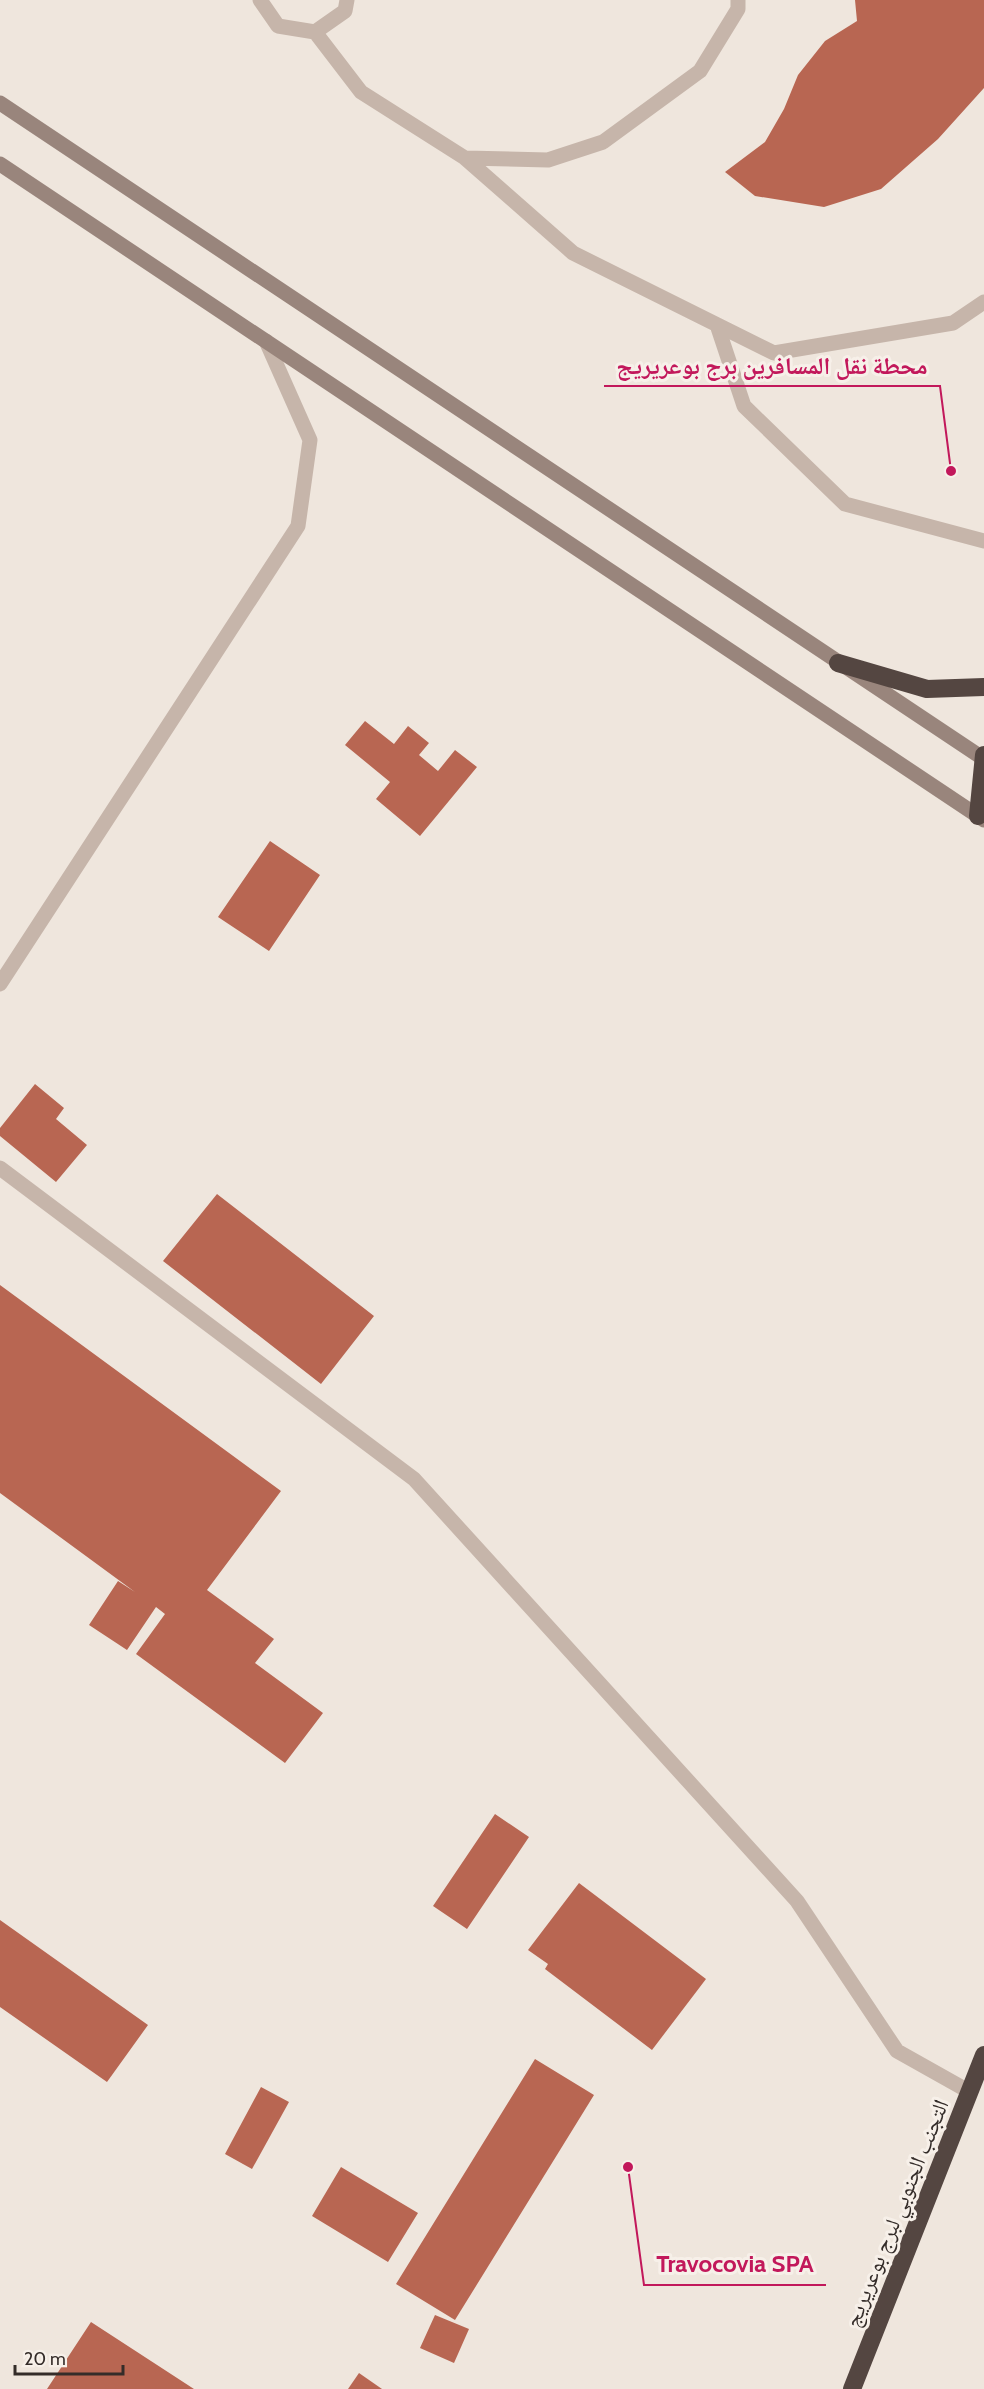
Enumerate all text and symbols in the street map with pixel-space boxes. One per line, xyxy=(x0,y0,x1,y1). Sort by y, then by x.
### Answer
callout: محطة نقل المسافرين برج بوعريريج xyxy=(604,344,940,386)
text: محطة نقل المسافرين برج بوعريريج xyxy=(616,351,928,381)
street label: التجنب الجنوبي لبرج بوعريريج xyxy=(838,2095,958,2332)
callout: Travocovia SPA xyxy=(644,2243,826,2285)
text: Travocovia SPA xyxy=(656,2249,814,2278)
scale bar xyxy=(15,2338,123,2376)
text: 20 m xyxy=(24,2348,66,2370)

